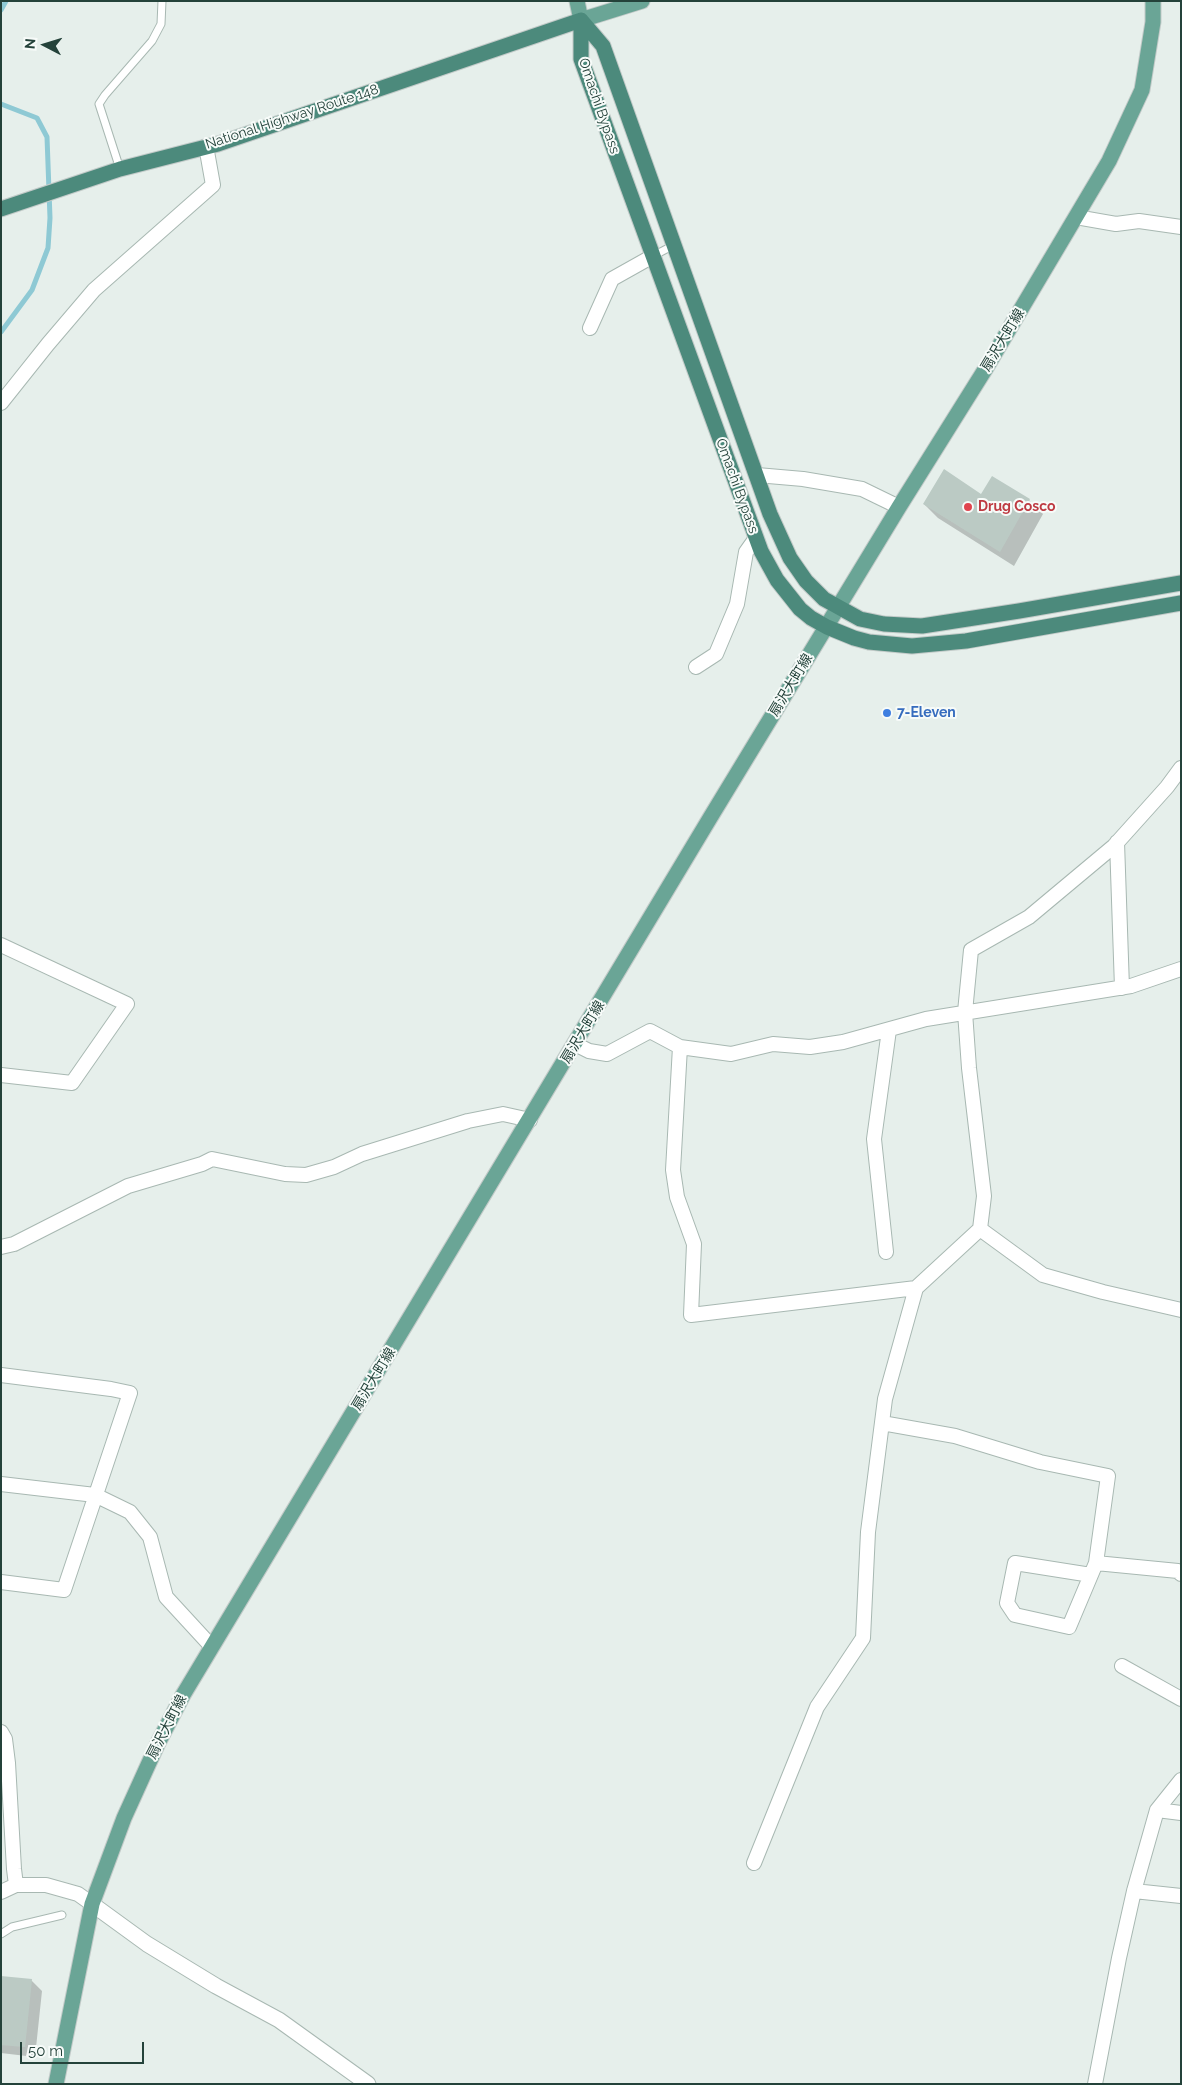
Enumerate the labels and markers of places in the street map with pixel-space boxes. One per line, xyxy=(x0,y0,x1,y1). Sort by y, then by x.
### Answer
place label: Drug Cosco xyxy=(978,499,1056,515)
marker: Drug Cosco xyxy=(962,501,974,513)
place label: 7-Eleven xyxy=(897,705,956,721)
marker: 7-Eleven xyxy=(881,707,893,719)

